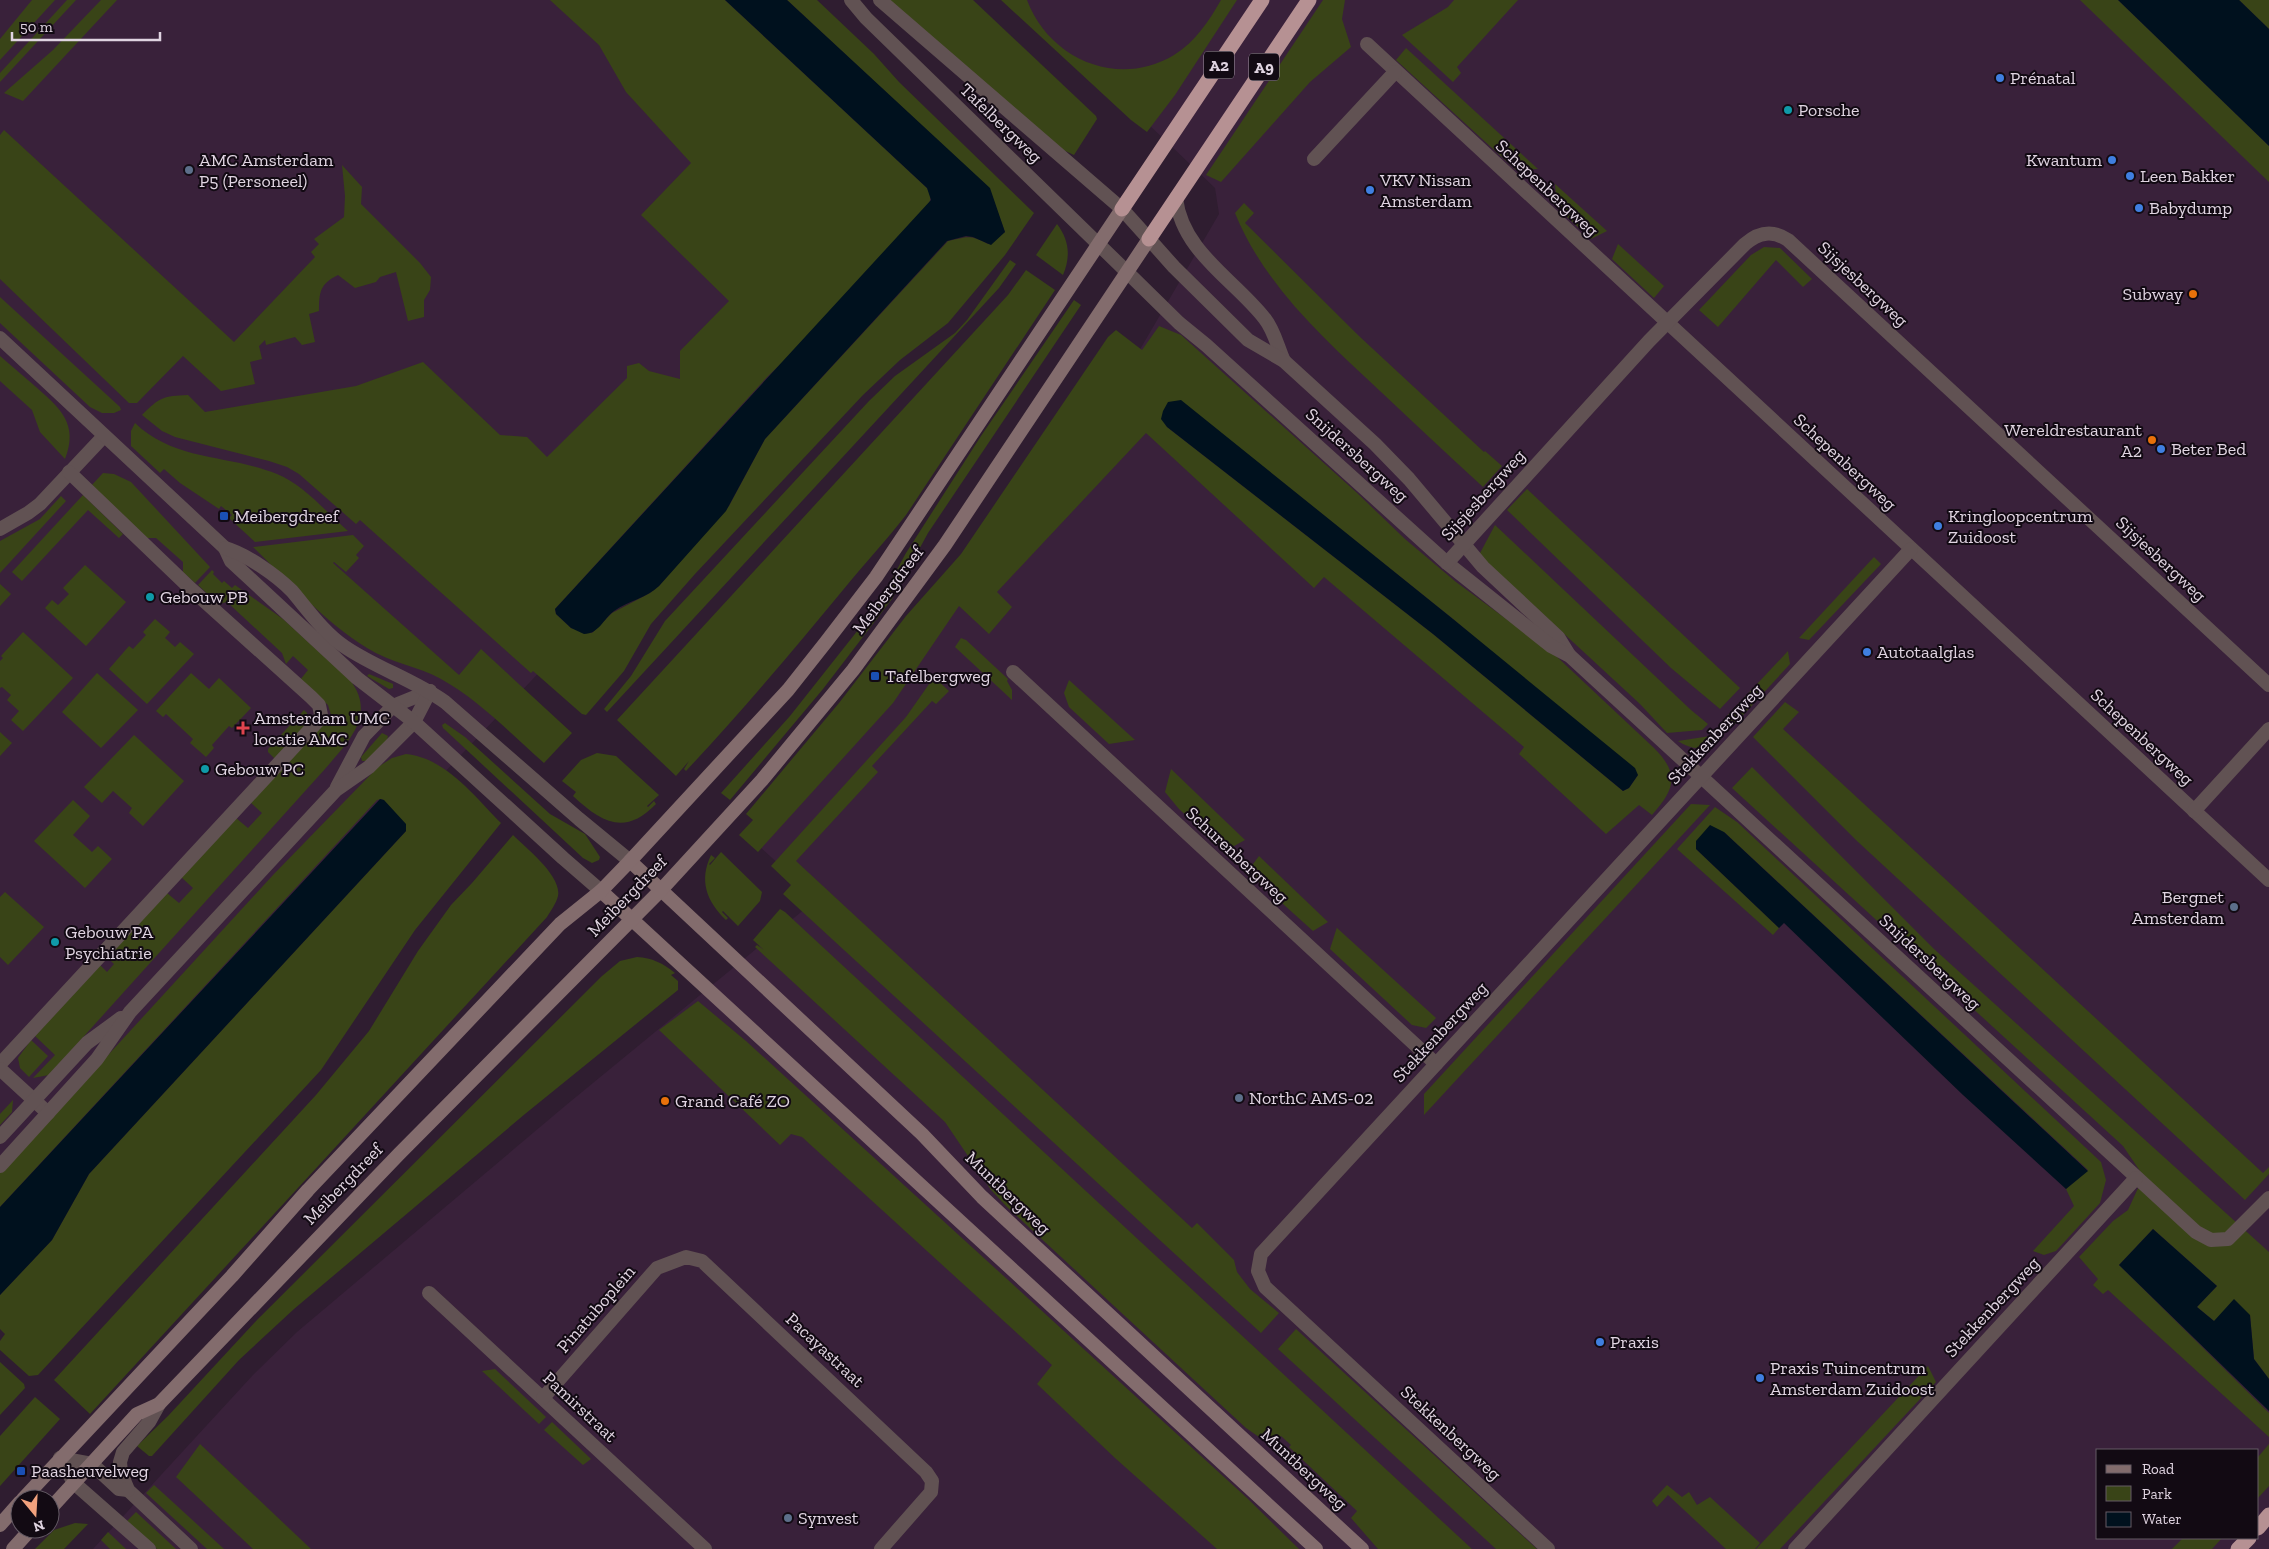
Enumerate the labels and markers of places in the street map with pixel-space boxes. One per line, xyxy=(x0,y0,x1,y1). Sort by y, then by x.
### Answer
place label: Prénatal xyxy=(2010,67,2076,89)
marker: Prénatal xyxy=(1994,72,2006,84)
place label: Porsche xyxy=(1798,99,1859,121)
marker: Porsche xyxy=(1782,104,1794,116)
place label: AMC Amsterdam P5 (Personeel) xyxy=(199,149,334,192)
place label: Kwantum xyxy=(2026,149,2102,171)
marker: Kwantum xyxy=(2106,154,2118,166)
marker: AMC Amsterdam P5 (Personeel) xyxy=(183,164,195,176)
place label: Leen Bakker xyxy=(2140,165,2235,187)
place label: VKV Nissan Amsterdam xyxy=(1379,169,1472,212)
marker: Leen Bakker xyxy=(2124,170,2136,182)
marker: VKV Nissan Amsterdam xyxy=(1364,184,1376,196)
place label: Babydump xyxy=(2149,197,2232,219)
marker: Babydump xyxy=(2133,202,2145,214)
place label: Subway xyxy=(2123,283,2184,305)
marker: Subway xyxy=(2187,288,2199,300)
place label: Wereldrestaurant A2 xyxy=(2004,419,2142,462)
marker: Wereldrestaurant A2 xyxy=(2146,434,2158,446)
place label: Beter Bed xyxy=(2171,438,2246,460)
marker: Beter Bed xyxy=(2155,443,2167,455)
place label: Meibergdreef xyxy=(234,505,340,527)
place label: Kringloopcentrum Zuidoost xyxy=(1948,505,2093,548)
marker: Meibergdreef xyxy=(218,510,230,522)
marker: Kringloopcentrum Zuidoost xyxy=(1932,520,1944,532)
place label: Gebouw PB xyxy=(160,586,248,608)
marker: Gebouw PB xyxy=(144,591,156,603)
place label: Autotaalglas xyxy=(1877,641,1975,663)
marker: Autotaalglas xyxy=(1861,646,1873,658)
place label: Tafelbergweg xyxy=(885,665,991,687)
marker: Tafelbergweg xyxy=(869,670,881,682)
place label: Amsterdam UMC locatie AMC xyxy=(254,707,390,750)
marker: Amsterdam UMC locatie AMC xyxy=(236,721,250,735)
place label: Gebouw PC xyxy=(215,758,304,780)
marker: Gebouw PC xyxy=(199,763,211,775)
place label: Bergnet Amsterdam xyxy=(2132,886,2224,929)
marker: Bergnet Amsterdam xyxy=(2228,901,2240,913)
place label: Gebouw PA Psychiatrie xyxy=(65,921,154,964)
marker: Gebouw PA Psychiatrie xyxy=(49,936,61,948)
place label: NorthC AMS-02 xyxy=(1249,1087,1373,1109)
place label: Grand Café ZO xyxy=(675,1090,790,1112)
marker: NorthC AMS-02 xyxy=(1233,1092,1245,1104)
marker: Grand Café ZO xyxy=(659,1095,671,1107)
place label: Praxis xyxy=(1610,1331,1659,1353)
marker: Praxis xyxy=(1594,1336,1606,1348)
place label: Praxis Tuincentrum Amsterdam Zuidoost xyxy=(1770,1357,1935,1400)
marker: Praxis Tuincentrum Amsterdam Zuidoost xyxy=(1754,1372,1766,1384)
place label: Paasheuvelweg xyxy=(31,1460,149,1482)
marker: Paasheuvelweg xyxy=(15,1465,27,1477)
place label: Synvest xyxy=(798,1507,859,1529)
marker: Synvest xyxy=(782,1512,794,1524)

